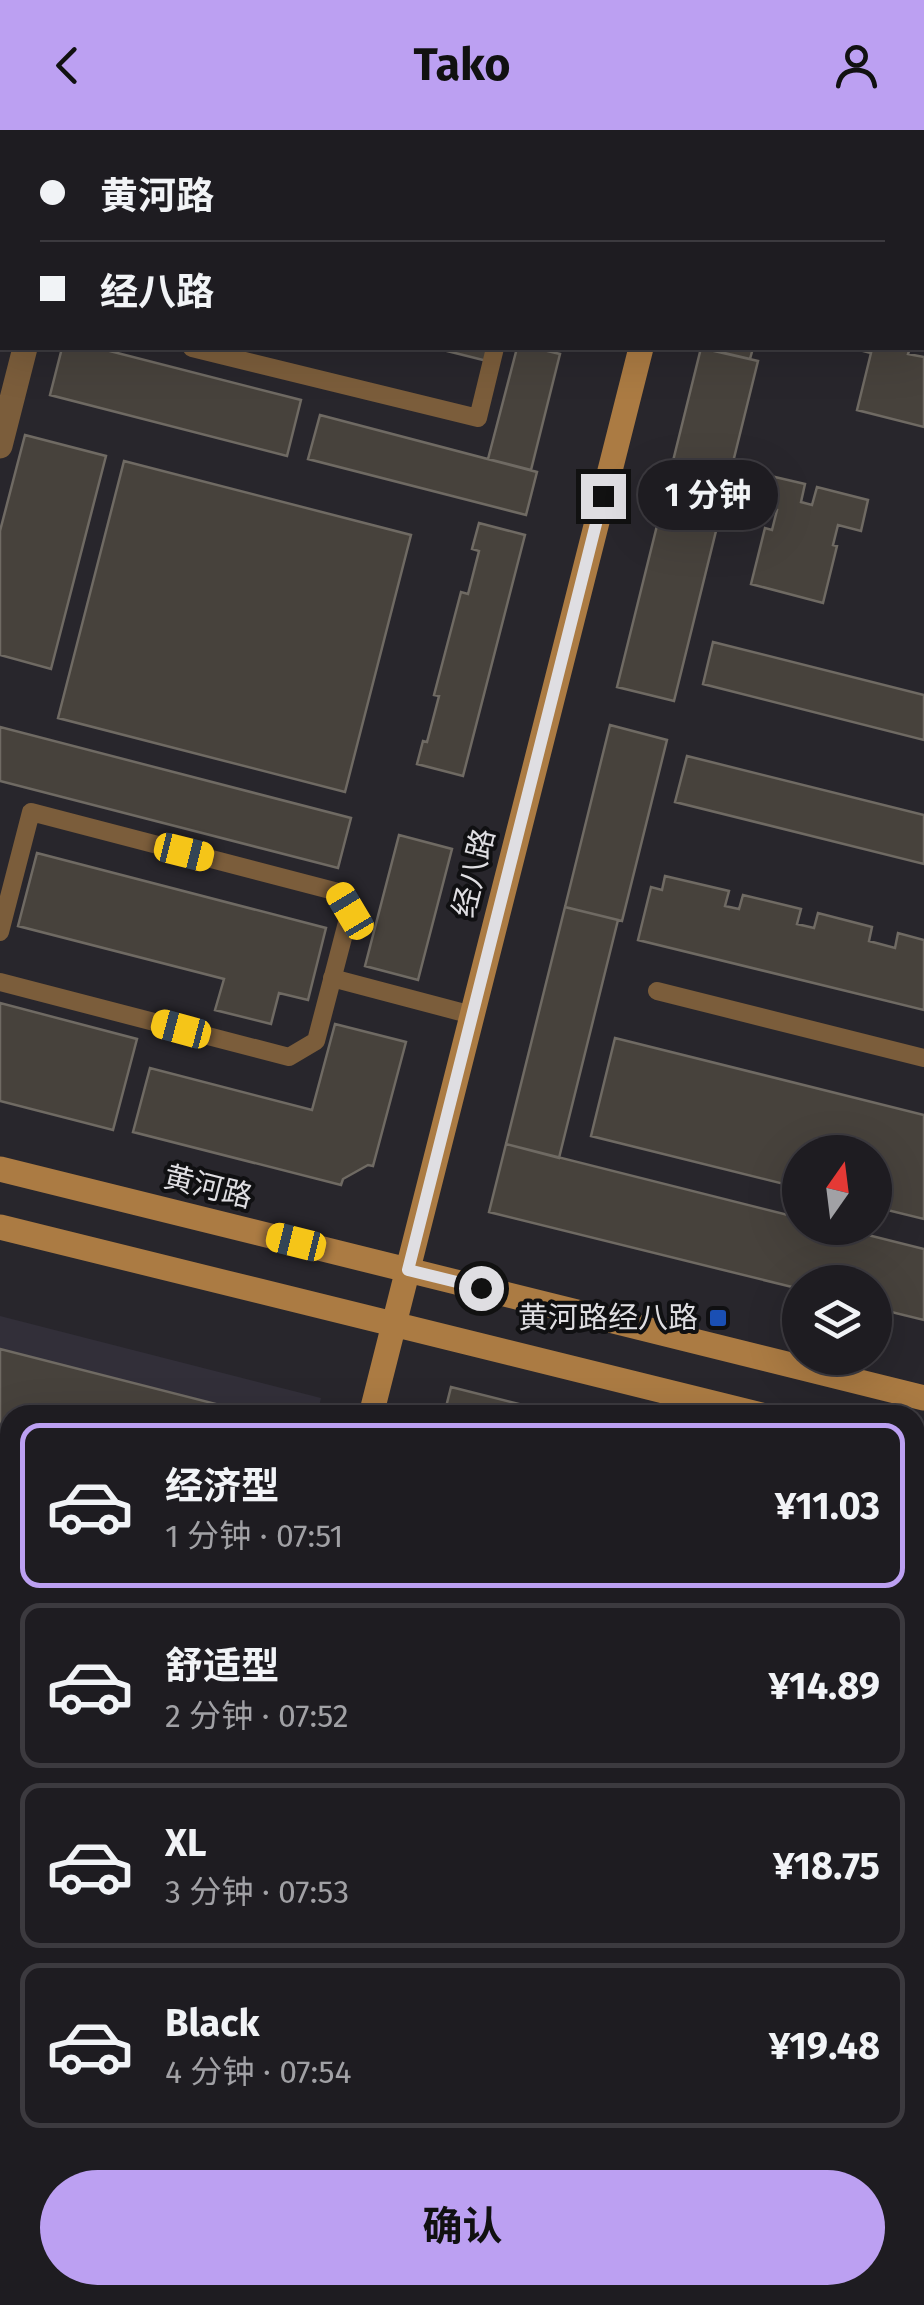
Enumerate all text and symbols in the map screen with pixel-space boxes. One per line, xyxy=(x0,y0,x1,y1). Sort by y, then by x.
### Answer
icon: back xyxy=(40,38,95,93)
text: Tako xyxy=(413,38,511,92)
icon: person xyxy=(829,38,884,93)
text: 黄河路 xyxy=(100,173,214,219)
text: 经八路 xyxy=(100,269,214,315)
callout: 1 分钟 xyxy=(638,461,778,531)
route end xyxy=(581,474,626,519)
text: 1 分钟 xyxy=(665,476,751,514)
street label: 经八路 xyxy=(446,825,502,921)
car xyxy=(151,830,217,874)
car xyxy=(322,878,378,944)
car xyxy=(148,1007,214,1051)
north arrow xyxy=(782,1135,892,1245)
map controls xyxy=(782,1135,892,1375)
street label: 黄河路 xyxy=(160,1159,256,1215)
car xyxy=(263,1220,329,1264)
button: layers xyxy=(782,1265,892,1375)
route start xyxy=(459,1266,504,1311)
place label: 黄河路经八路 xyxy=(518,1300,698,1336)
marker: 黄河路经八路 xyxy=(707,1307,729,1329)
icon: car xyxy=(45,1461,135,1551)
text: 经济型 xyxy=(165,1463,279,1509)
text: ¥11.03 xyxy=(775,1483,880,1529)
text: 1 分钟 · 07:51 xyxy=(165,1517,343,1555)
icon: car xyxy=(45,1641,135,1731)
text: 舒适型 xyxy=(165,1643,279,1689)
text: ¥14.89 xyxy=(769,1663,880,1709)
text: 2 分钟 · 07:52 xyxy=(165,1697,349,1735)
text: XL xyxy=(165,1820,207,1866)
icon: car xyxy=(45,1821,135,1911)
text: ¥18.75 xyxy=(773,1843,880,1889)
text: 3 分钟 · 07:53 xyxy=(165,1873,349,1911)
text: Black xyxy=(165,2000,260,2046)
icon: car xyxy=(45,2001,135,2091)
text: ¥19.48 xyxy=(769,2023,880,2069)
text: 4 分钟 · 07:54 xyxy=(165,2053,351,2091)
button: 确认 xyxy=(40,2170,885,2285)

